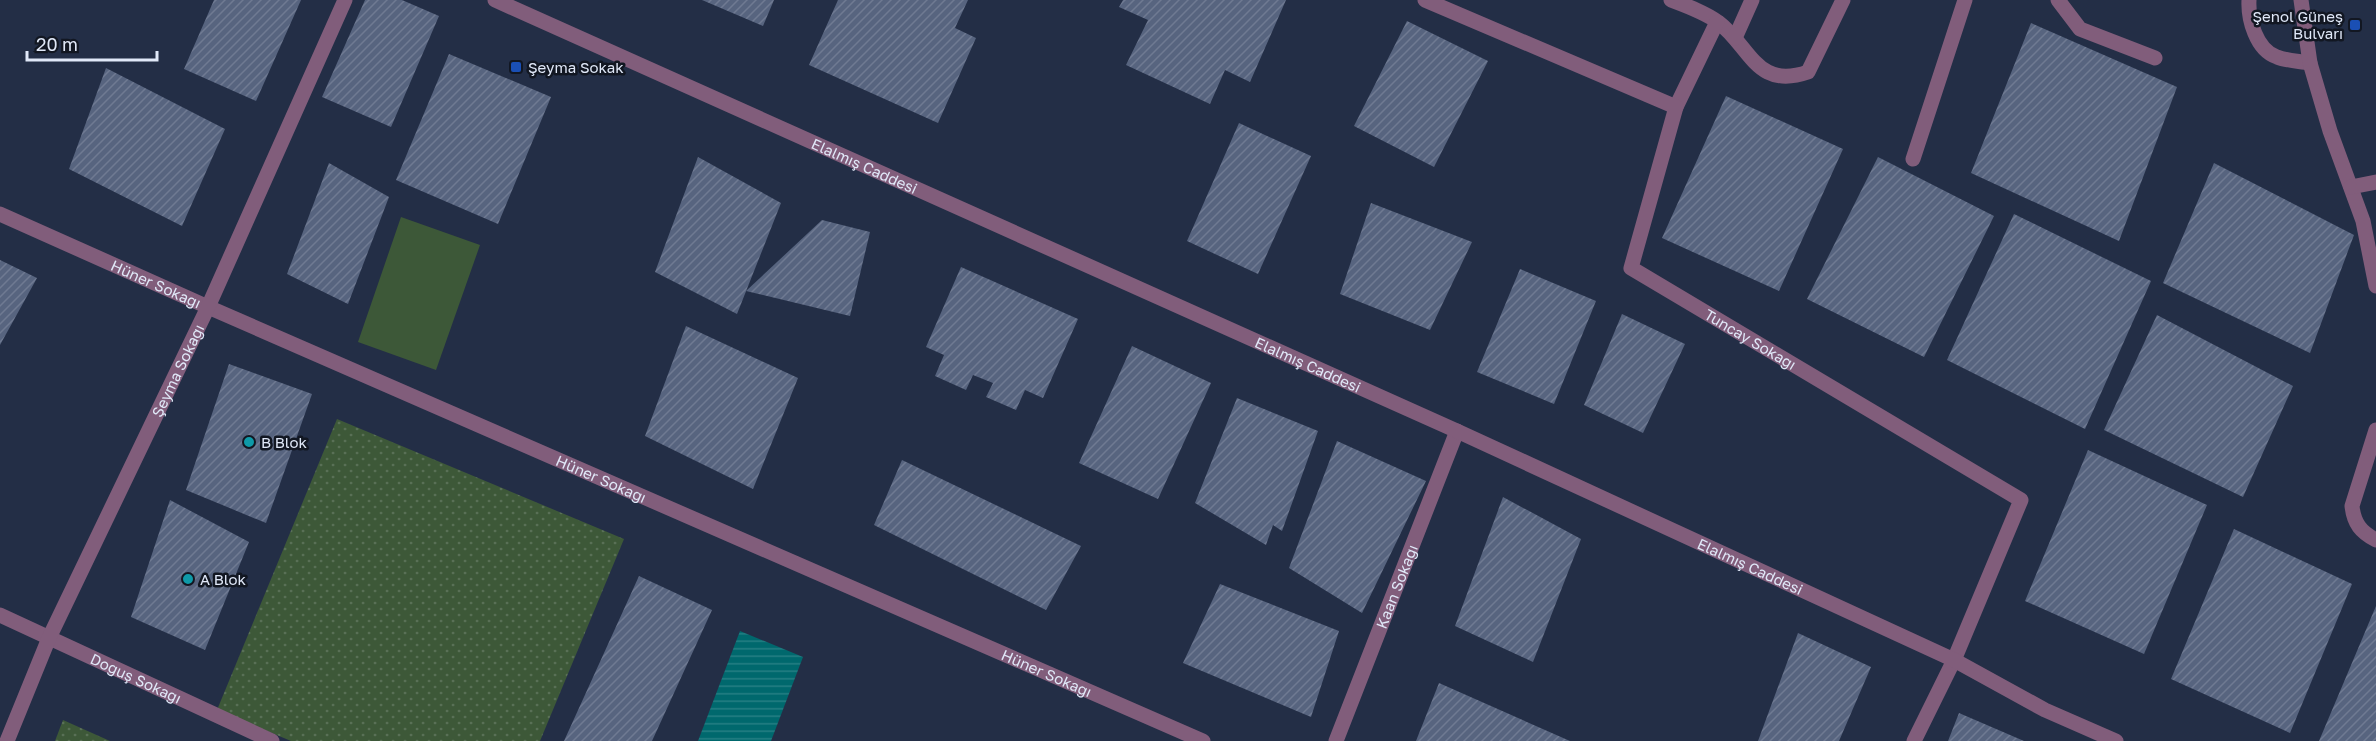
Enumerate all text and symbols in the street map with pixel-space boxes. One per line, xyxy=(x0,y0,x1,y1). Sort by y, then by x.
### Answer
place label: Şenol Güneş Bulvarı xyxy=(2252,7,2343,42)
marker: Şenol Güneş Bulvarı xyxy=(2348,18,2362,32)
scale bar xyxy=(27,24,158,62)
text: 20 m xyxy=(36,33,78,55)
place label: Şeyma Sokak xyxy=(528,58,624,76)
marker: Şeyma Sokak xyxy=(509,60,523,74)
street label: Elalmış Caddesi xyxy=(809,134,920,197)
street label: Hüner Sokağı xyxy=(108,256,204,312)
street label: Tuncay Sokağı xyxy=(1701,305,1800,373)
street label: Şeyma Sokağı xyxy=(148,321,207,420)
street label: Elalmış Caddesi xyxy=(1252,333,1364,396)
place label: B Blok xyxy=(261,433,308,451)
marker: B Blok xyxy=(242,435,256,449)
street label: Hüner Sokağı xyxy=(553,451,649,506)
street label: Elalmış Caddesi xyxy=(1695,534,1806,598)
street label: Kaan Sokağı xyxy=(1372,542,1421,631)
place label: A Blok xyxy=(200,570,247,588)
marker: A Blok xyxy=(181,572,195,586)
street label: Hüner Sokağı xyxy=(999,645,1095,700)
street label: Doğuş Sokağı xyxy=(88,649,184,707)

